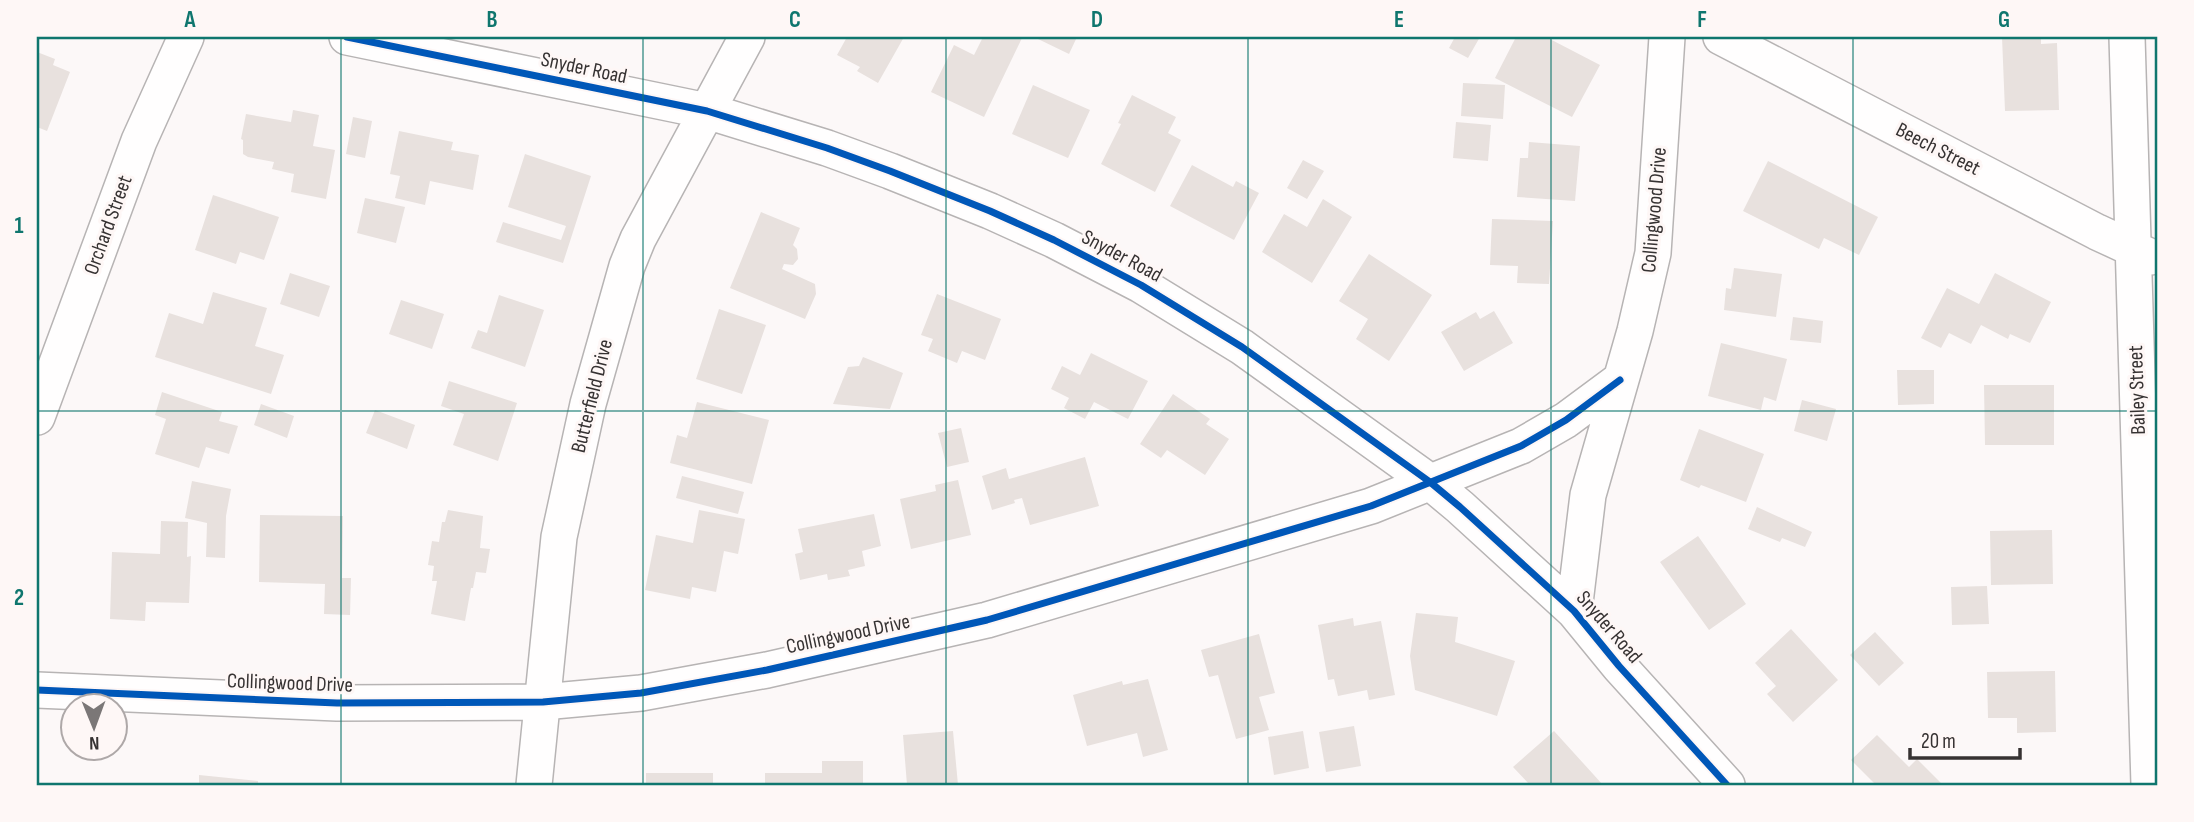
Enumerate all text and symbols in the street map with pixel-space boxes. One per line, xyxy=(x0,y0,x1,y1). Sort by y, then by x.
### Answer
text: A xyxy=(184,6,197,34)
text: B xyxy=(487,6,498,34)
text: C xyxy=(789,6,801,34)
text: D xyxy=(1091,6,1103,34)
text: E xyxy=(1394,6,1404,34)
text: F xyxy=(1697,6,1707,34)
text: G xyxy=(1998,6,2010,34)
street label: Snyder Road xyxy=(539,47,629,89)
street label: Beech Street xyxy=(1892,117,1984,181)
street label: Collingwood Drive xyxy=(1636,146,1672,274)
street label: Orchard Street xyxy=(79,172,137,278)
text: 1 xyxy=(14,212,24,240)
street label: Snyder Road xyxy=(1078,224,1166,288)
street label: Butterfield Drive xyxy=(566,337,618,455)
street label: Bailey Street xyxy=(2123,345,2151,435)
text: 2 xyxy=(14,584,24,612)
street label: Snyder Road xyxy=(1571,586,1647,668)
street label: Collingwood Drive xyxy=(784,609,912,659)
street label: Collingwood Drive xyxy=(227,668,353,698)
north arrow xyxy=(60,692,130,762)
scale bar xyxy=(1910,717,2021,761)
text: 20 m xyxy=(1921,729,1956,754)
text: N xyxy=(89,731,100,754)

